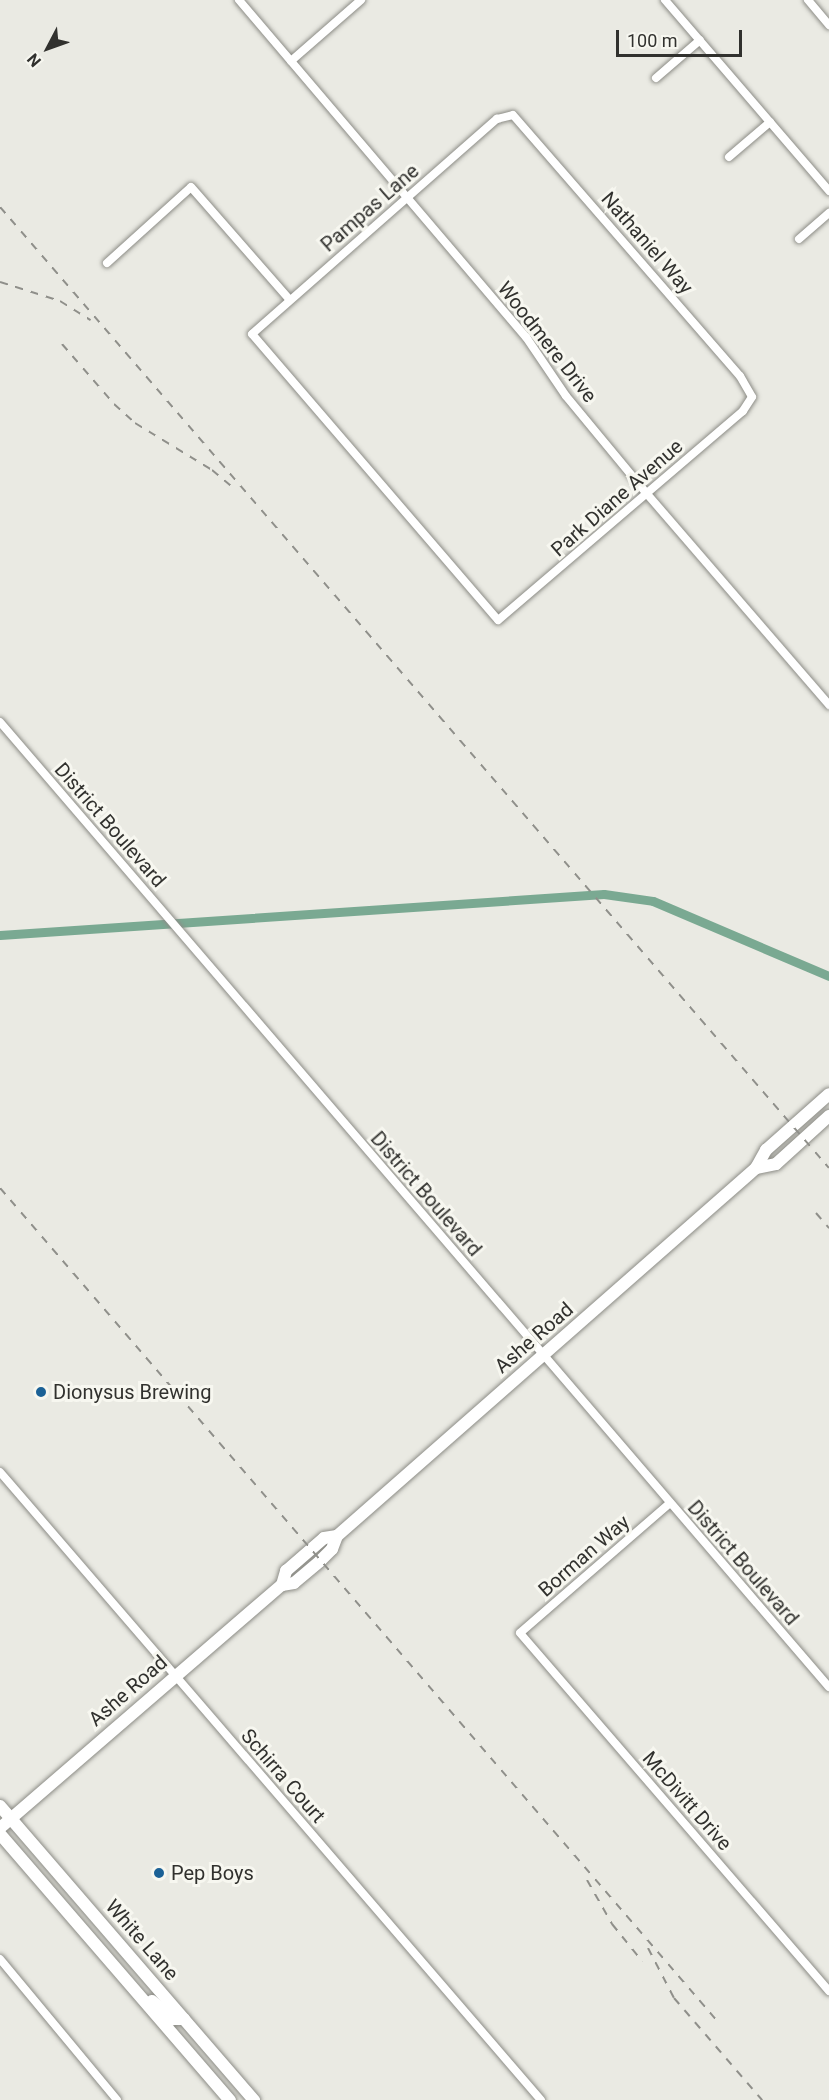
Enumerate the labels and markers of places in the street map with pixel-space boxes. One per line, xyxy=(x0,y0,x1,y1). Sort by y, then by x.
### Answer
place label: Dionysus Brewing xyxy=(53,1380,211,1404)
marker: Dionysus Brewing xyxy=(34,1385,48,1399)
place label: Pep Boys xyxy=(171,1861,254,1885)
marker: Pep Boys xyxy=(152,1866,166,1880)

